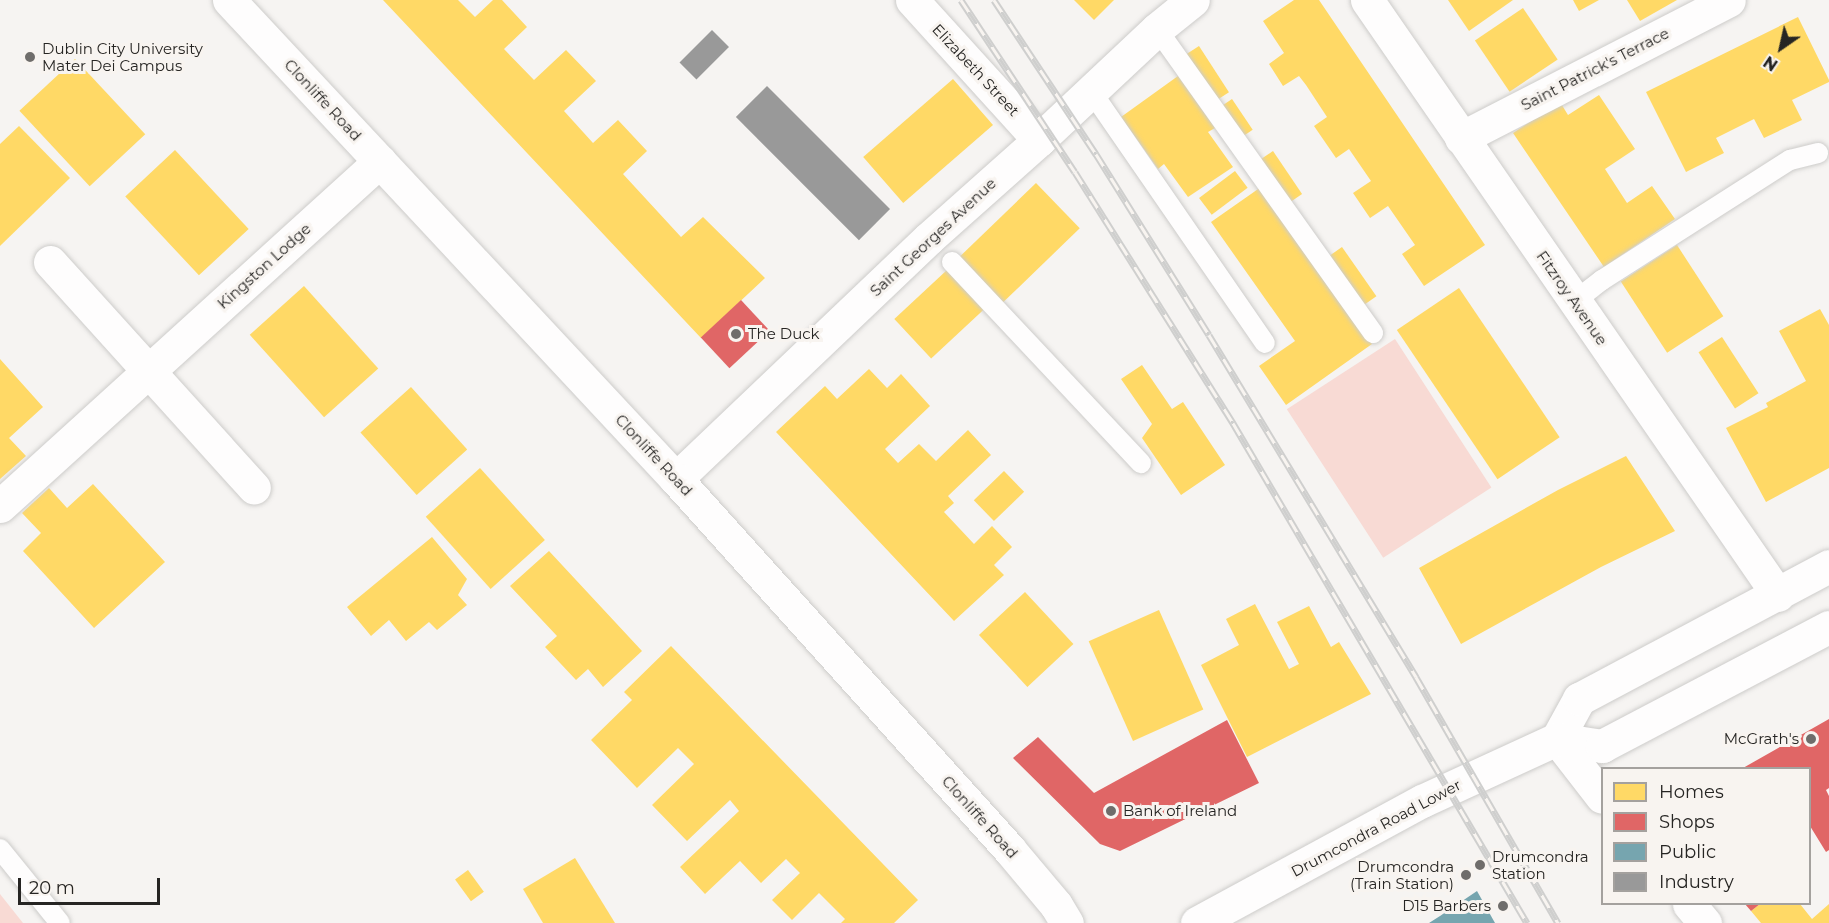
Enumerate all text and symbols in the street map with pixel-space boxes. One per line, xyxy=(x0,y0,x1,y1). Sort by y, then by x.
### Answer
north arrow xyxy=(1751,18,1811,78)
street label: Elizabeth Street xyxy=(929,20,1023,120)
street label: Saint Patrick's Terrace xyxy=(1518,24,1672,114)
place label: Dublin City University Mater Dei Campus xyxy=(42,39,203,74)
marker: Dublin City University Mater Dei Campus xyxy=(23,50,37,64)
text: N xyxy=(1760,52,1781,75)
street label: Clonliffe Road xyxy=(281,56,365,144)
street label: Saint Georges Avenue xyxy=(866,174,1000,300)
street label: Kingston Lodge xyxy=(214,219,314,313)
street label: Fitzroy Avenue xyxy=(1533,247,1611,349)
place label: The Duck xyxy=(748,325,820,343)
marker: The Duck xyxy=(729,327,743,341)
street label: Clonliffe Road xyxy=(612,411,696,499)
place label: McGrath's xyxy=(1724,730,1799,748)
marker: McGrath's xyxy=(1804,732,1818,746)
legend xyxy=(1601,767,1811,905)
street label: Clonliffe Road xyxy=(938,772,1022,862)
street label: Drumcondra Road Lower xyxy=(1288,776,1464,880)
text: Homes xyxy=(1659,781,1724,803)
place label: Bank of Ireland xyxy=(1123,802,1237,820)
marker: Bank of Ireland xyxy=(1104,804,1118,818)
text: Shops xyxy=(1659,811,1715,833)
text: Public xyxy=(1659,841,1716,863)
place label: Drumcondra Station xyxy=(1492,847,1589,882)
place label: Drumcondra (Train Station) xyxy=(1350,857,1454,892)
marker: Drumcondra Station xyxy=(1473,858,1487,872)
scale bar xyxy=(21,866,164,904)
marker: Drumcondra (Train Station) xyxy=(1459,868,1473,882)
text: Industry xyxy=(1659,871,1734,893)
text: 20 m xyxy=(29,877,75,899)
place label: D15 Barbers xyxy=(1402,897,1491,915)
marker: D15 Barbers xyxy=(1496,899,1510,913)

